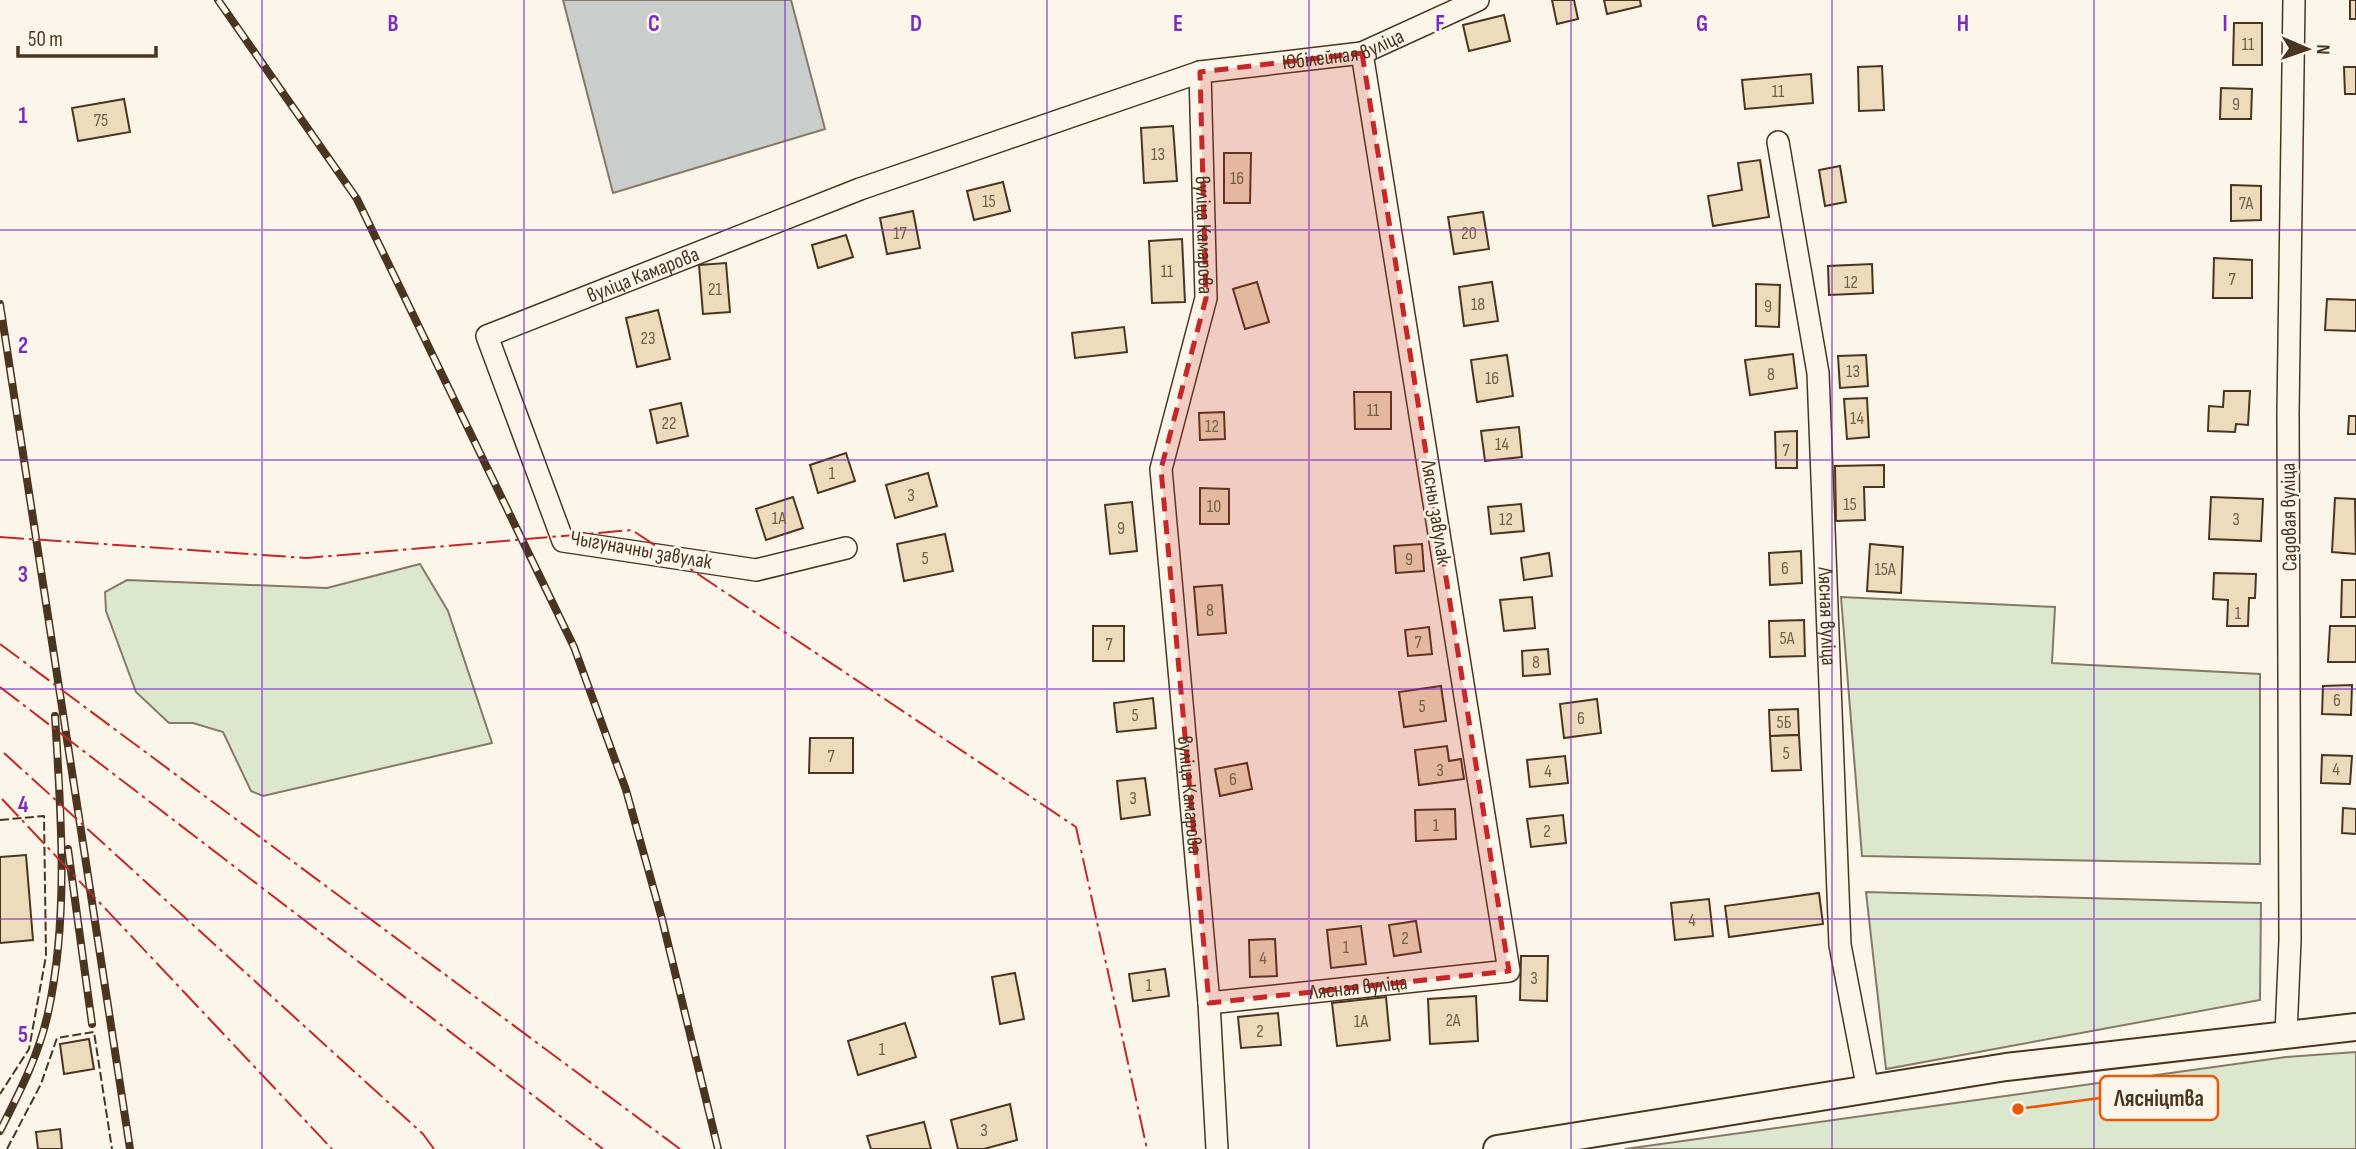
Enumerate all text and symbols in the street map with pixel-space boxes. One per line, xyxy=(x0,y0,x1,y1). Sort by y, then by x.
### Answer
text: B xyxy=(388,10,399,38)
text: C xyxy=(648,10,660,38)
text: D xyxy=(910,10,922,38)
text: E xyxy=(1173,10,1183,38)
text: F xyxy=(1435,10,1445,38)
text: G xyxy=(1696,10,1708,38)
text: H xyxy=(1957,10,1969,38)
text: I xyxy=(2222,10,2228,38)
scale bar xyxy=(18,14,156,58)
north arrow xyxy=(2272,14,2342,84)
street label: Юбілейная вуліца xyxy=(1281,23,1408,75)
text: 50 m xyxy=(28,27,63,52)
house number: 11 xyxy=(2242,34,2255,55)
text: N xyxy=(2311,44,2334,55)
house number: 11 xyxy=(1772,81,1785,102)
house number: 9 xyxy=(2232,94,2240,115)
text: 1 xyxy=(18,102,28,130)
house number: 75 xyxy=(94,110,108,131)
house number: 13 xyxy=(1151,144,1165,165)
house number: 16 xyxy=(1230,168,1244,189)
street label: вуліца Камарова xyxy=(1190,175,1218,295)
house number: 15 xyxy=(982,191,996,212)
house number: 7А xyxy=(2239,193,2254,214)
house number: 17 xyxy=(893,223,908,244)
house number: 20 xyxy=(1461,223,1477,244)
street label: вуліца Камарова xyxy=(583,241,703,308)
house number: 11 xyxy=(1161,261,1174,282)
house number: 7 xyxy=(2228,269,2236,290)
house number: 12 xyxy=(1844,272,1858,293)
house number: 21 xyxy=(708,279,723,300)
house number: 18 xyxy=(1471,294,1485,315)
house number: 9 xyxy=(1764,296,1772,317)
house number: 23 xyxy=(641,328,656,349)
text: 2 xyxy=(18,332,28,360)
house number: 13 xyxy=(1846,361,1860,382)
house number: 8 xyxy=(1767,364,1775,385)
house number: 16 xyxy=(1485,368,1499,389)
house number: 11 xyxy=(1367,400,1380,421)
house number: 14 xyxy=(1850,408,1864,429)
house number: 22 xyxy=(662,413,676,434)
house number: 12 xyxy=(1205,416,1219,437)
house number: 14 xyxy=(1495,434,1509,455)
house number: 7 xyxy=(1782,440,1790,461)
street label: Лясны завулак xyxy=(1415,457,1457,566)
street label: Садовая вуліца xyxy=(2276,462,2302,572)
house number: 1 xyxy=(829,463,836,484)
house number: 3 xyxy=(907,485,915,506)
house number: 15 xyxy=(1843,494,1857,515)
house number: 10 xyxy=(1207,496,1221,517)
house number: 1А xyxy=(772,508,786,529)
house number: 12 xyxy=(1499,509,1513,530)
house number: 3 xyxy=(2232,509,2240,530)
house number: 9 xyxy=(1117,518,1125,539)
street label: Чыгуначны завулак xyxy=(568,525,714,575)
house number: 5 xyxy=(921,548,929,569)
house number: 9 xyxy=(1405,549,1413,570)
house number: 6 xyxy=(1781,558,1789,579)
house number: 15А xyxy=(1874,559,1896,580)
text: 3 xyxy=(18,561,28,589)
street label: Лясная вуліца xyxy=(1813,566,1842,666)
house number: 8 xyxy=(1206,600,1214,621)
house number: 1 xyxy=(2235,603,2242,624)
house number: 5А xyxy=(1780,628,1795,649)
house number: 7 xyxy=(1414,632,1422,653)
house number: 7 xyxy=(1105,634,1113,655)
house number: 8 xyxy=(1532,652,1540,673)
house number: 6 xyxy=(2333,690,2341,711)
house number: 5 xyxy=(1418,696,1426,717)
house number: 5 xyxy=(1131,705,1139,726)
house number: 6 xyxy=(1577,708,1585,729)
house number: 5Б xyxy=(1776,712,1792,733)
street label: вуліца Камарова xyxy=(1173,735,1208,855)
house number: 5 xyxy=(1782,743,1790,764)
house number: 7 xyxy=(827,746,835,767)
house number: 4 xyxy=(2332,759,2340,780)
house number: 3 xyxy=(1436,760,1444,781)
house number: 4 xyxy=(1544,761,1552,782)
house number: 6 xyxy=(1229,769,1237,790)
house number: 3 xyxy=(1129,788,1137,809)
text: 4 xyxy=(18,791,29,819)
house number: 1 xyxy=(1433,815,1440,836)
house number: 2 xyxy=(1543,821,1551,842)
house number: 4 xyxy=(1688,910,1696,931)
house number: 2 xyxy=(1401,928,1409,949)
house number: 1 xyxy=(1343,937,1350,958)
house number: 4 xyxy=(1259,948,1267,969)
house number: 3 xyxy=(1530,968,1538,989)
street label: Лясная вуліца xyxy=(1307,969,1409,1005)
house number: 1 xyxy=(1146,975,1153,996)
house number: 2А xyxy=(1445,1010,1461,1031)
house number: 1А xyxy=(1354,1011,1368,1032)
text: 5 xyxy=(18,1021,28,1049)
house number: 2 xyxy=(1256,1021,1264,1042)
house number: 1 xyxy=(879,1039,886,1060)
callout: Лясніцтва xyxy=(2100,1076,2218,1120)
text: Лясніцтва xyxy=(2113,1085,2204,1113)
house number: 3 xyxy=(980,1120,988,1141)

